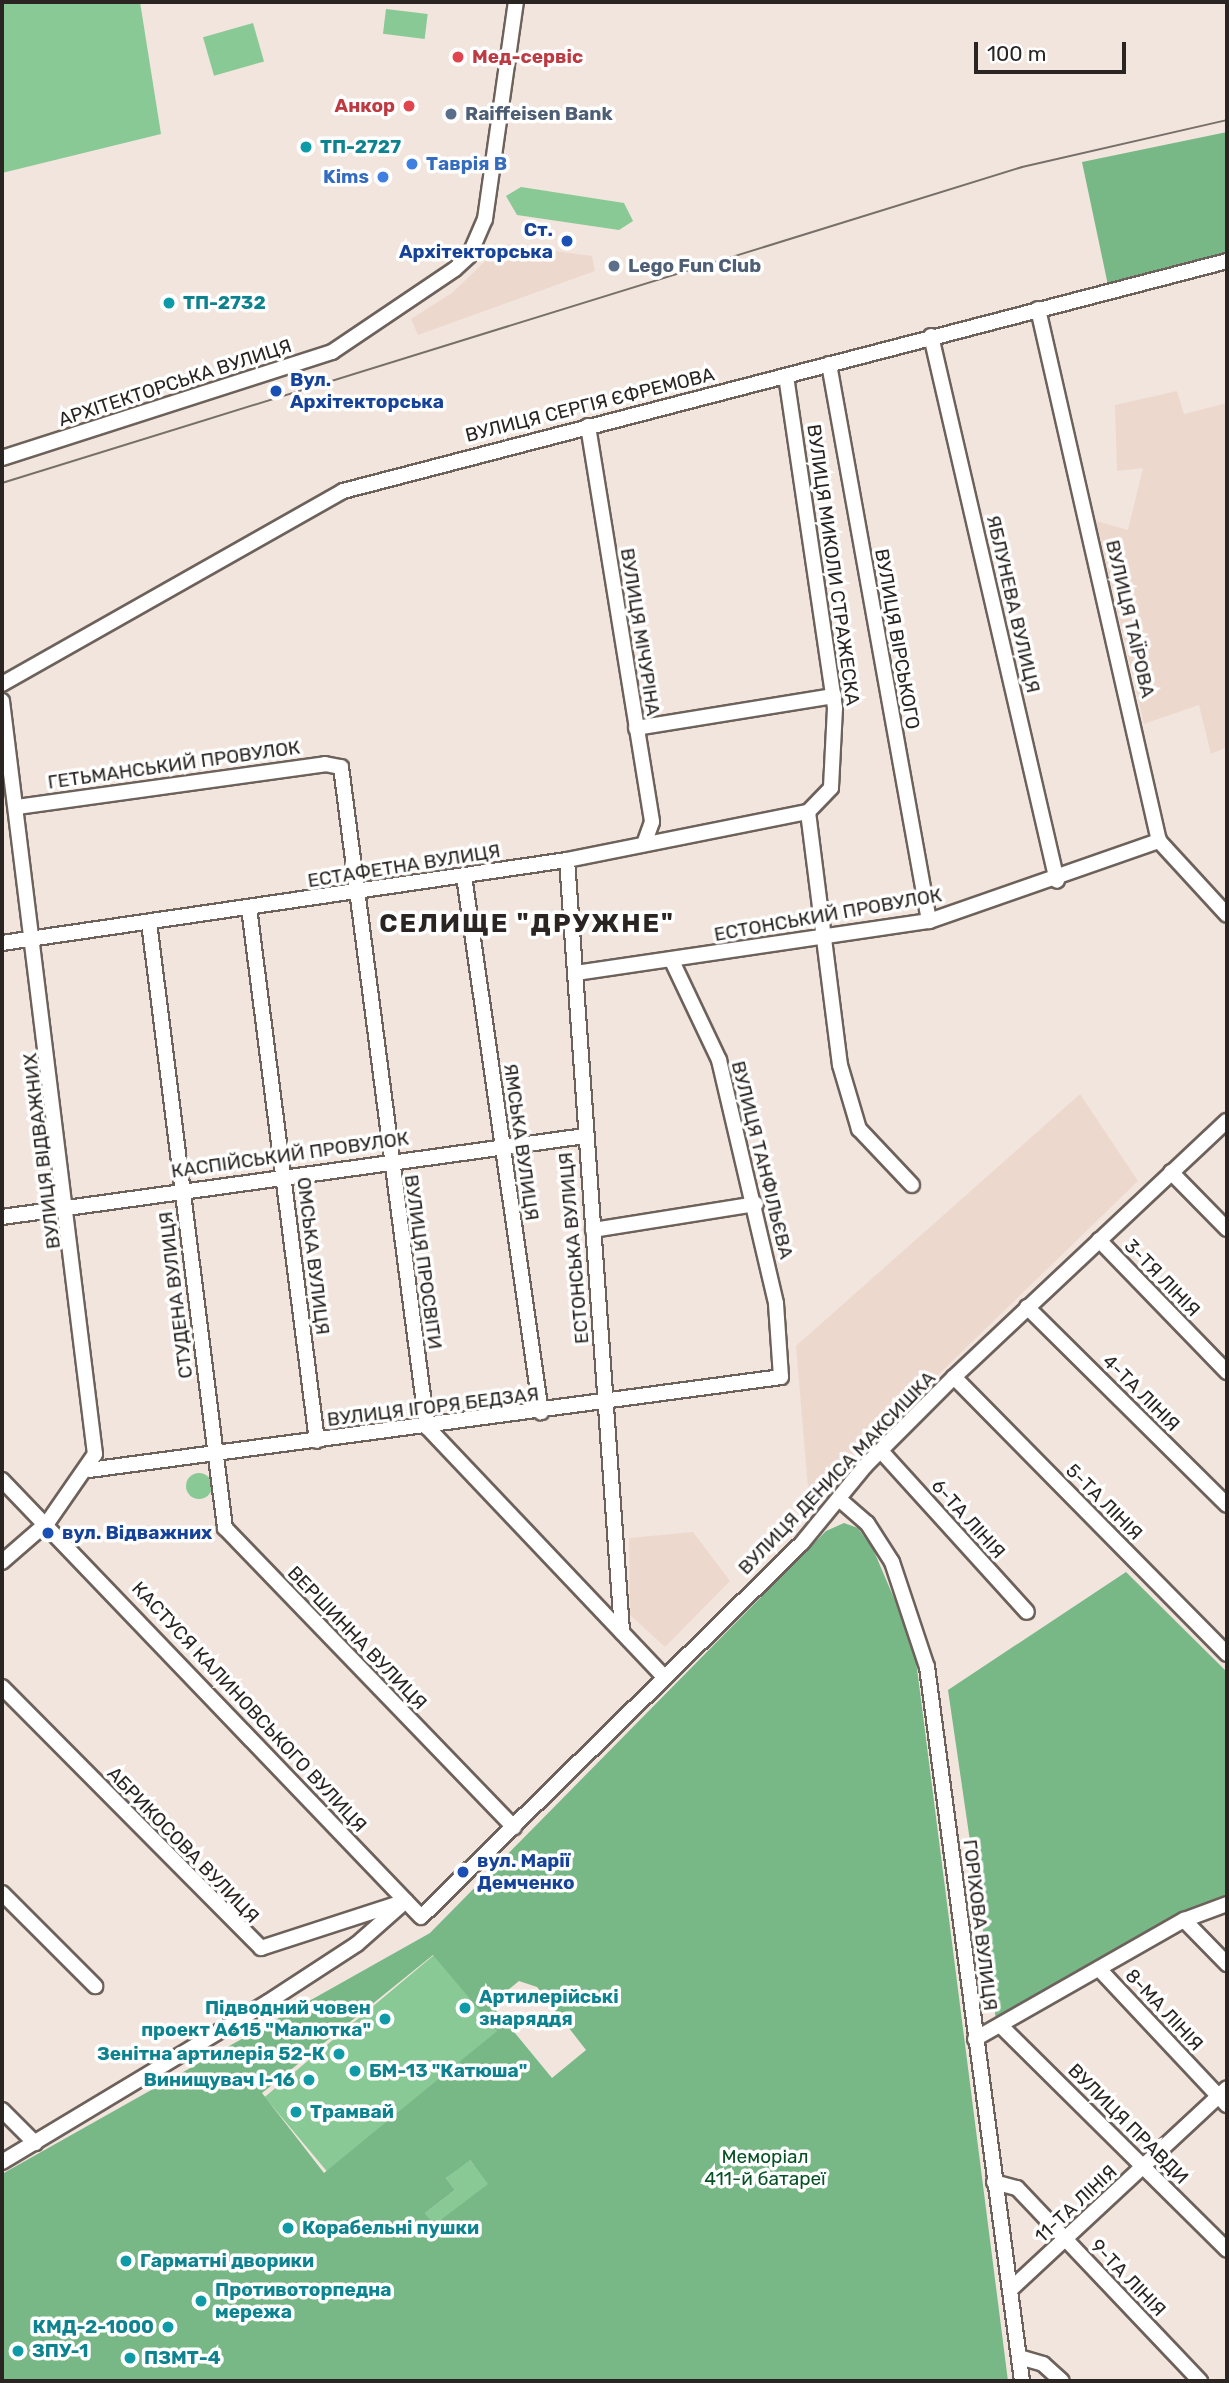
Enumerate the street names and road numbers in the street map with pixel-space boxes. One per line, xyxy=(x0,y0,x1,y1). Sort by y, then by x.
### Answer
street label: АРХІТЕКТОРСЬКА ВУЛИЦЯ xyxy=(56,334,294,432)
street label: ВУЛИЦЯ СЕРГІЯ ЄФРЕМОВА xyxy=(463,363,717,447)
street label: ВУЛИЦЯ МИКОЛИ СТРАЖЕСКА xyxy=(802,423,864,707)
street label: ЯБЛУНЕВА ВУЛИЦЯ xyxy=(981,513,1045,695)
street label: ВУЛИЦЯ ТАЇРОВА xyxy=(1101,538,1159,700)
street label: ВУЛИЦЯ МІЧУРІНА xyxy=(615,547,665,717)
street label: ВУЛИЦЯ ВІРСЬКОГО xyxy=(870,547,924,731)
street label: ГЕТЬМАНСЬКИЙ ПРОВУЛОК xyxy=(46,736,302,794)
street label: ЕСТАФЕТНА ВУЛИЦЯ xyxy=(306,840,502,892)
street label: ЕСТОНСЬКИЙ ПРОВУЛОК xyxy=(712,884,944,946)
street label: ВУЛИЦЯ ВІДВАЖНИХ xyxy=(19,1052,65,1250)
street label: ВУЛИЦЯ ТАНФІЛЬЄВА xyxy=(726,1059,798,1261)
street label: ЯМСЬКА ВУЛИЦЯ xyxy=(499,1062,543,1222)
street label: КАСПІЙСЬКИЙ ПРОВУЛОК xyxy=(170,1127,410,1183)
street label: ЕСТОНСЬКА ВУЛИЦЯ xyxy=(554,1151,594,1345)
street label: ВУЛИЦЯ ПРОСВІТИ xyxy=(399,1173,447,1351)
street label: ОМСЬКА ВУЛИЦЯ xyxy=(292,1176,334,1336)
street label: СТУДЕНА ВУЛИЦЯ xyxy=(154,1210,198,1380)
street label: 3-ТЯ ЛІНІЯ xyxy=(1120,1235,1204,1321)
street label: 4-ТА ЛІНІЯ xyxy=(1098,1350,1184,1436)
street label: ВУЛИЦЯ ДЕНИСА МАКСИШКА xyxy=(734,1367,940,1579)
street label: ВУЛИЦЯ ІГОРЯ БЕДЗАЯ xyxy=(326,1383,540,1431)
street label: 5-ТА ЛІНІЯ xyxy=(1061,1459,1147,1545)
street label: 6-ТА ЛІНІЯ xyxy=(926,1475,1010,1563)
street label: ВЕРШИННА ВУЛИЦЯ xyxy=(283,1562,431,1714)
street label: КАСТУСЯ КАЛИНОВСЬКОГО ВУЛИЦЯ xyxy=(127,1577,371,1837)
street label: АБРИКОСОВА ВУЛИЦЯ xyxy=(102,1762,264,1928)
street label: ГОРІХОВА ВУЛИЦЯ xyxy=(958,1838,1002,2012)
street label: 8-МА ЛІНІЯ xyxy=(1120,1964,1208,2056)
street label: ВУЛИЦЯ ПРАВДИ xyxy=(1063,2059,1193,2189)
street label: 11-ТА ЛІНІЯ xyxy=(1030,2160,1122,2248)
street label: 9-ТА ЛІНІЯ xyxy=(1086,2235,1170,2321)

